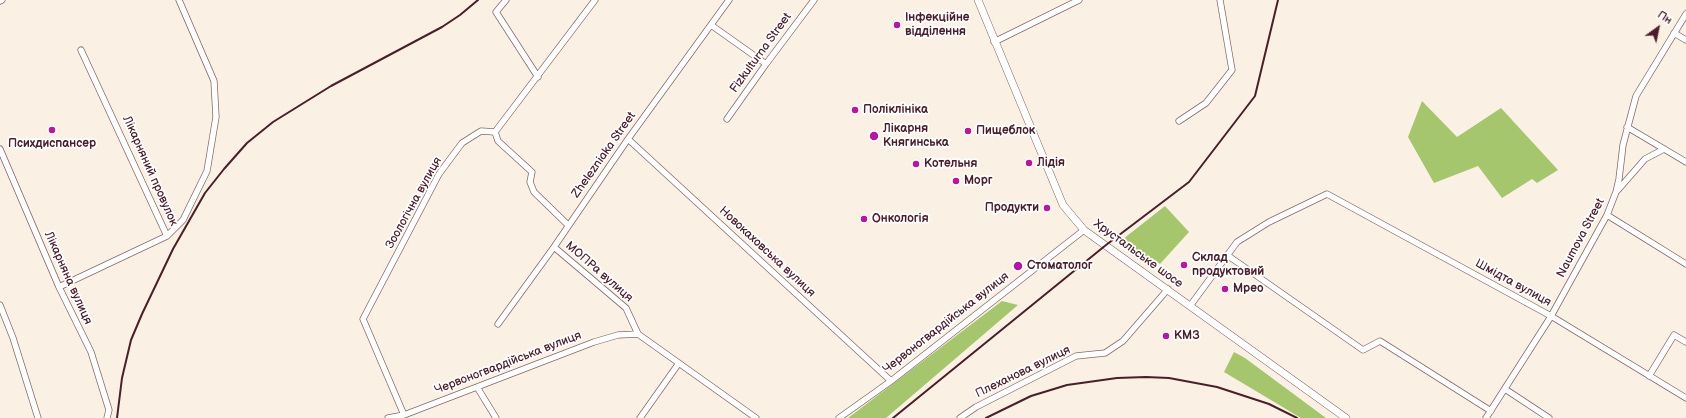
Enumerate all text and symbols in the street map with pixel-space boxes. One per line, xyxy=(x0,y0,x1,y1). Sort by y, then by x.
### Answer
north arrow xyxy=(1638,8,1678,48)
text: Пн xyxy=(1655,8,1674,27)
street label: Fizkulturna Street xyxy=(727,10,795,96)
place label: Інфекційне відділення xyxy=(905,11,969,39)
marker: Інфекційне відділення xyxy=(892,20,902,30)
place label: Поліклініка xyxy=(863,103,928,117)
marker: Поліклініка xyxy=(850,105,860,115)
street label: Zhelezniaka Street xyxy=(569,109,639,201)
street label: Лікарняний провулок xyxy=(119,114,181,228)
place label: Лікарня Княгинська xyxy=(883,122,949,150)
place label: Пищеблок xyxy=(976,124,1035,138)
marker: Психдиспансер xyxy=(47,125,57,135)
marker: Пищеблок xyxy=(963,126,973,136)
marker: Лікарня Княгинська xyxy=(868,130,880,142)
place label: Психдиспансер xyxy=(8,137,96,151)
street label: Зоологічна вулиця xyxy=(383,155,445,251)
place label: Лідія xyxy=(1037,156,1065,170)
place label: Котельня xyxy=(924,157,977,171)
marker: Лідія xyxy=(1024,158,1034,168)
marker: Котельня xyxy=(911,159,921,169)
place label: Морг xyxy=(964,174,993,188)
marker: Морг xyxy=(951,176,961,186)
street label: Naumova Street xyxy=(1554,196,1608,280)
place label: Продукти xyxy=(985,201,1039,215)
marker: Продукти xyxy=(1042,203,1052,213)
street label: Новокаховська вулиця xyxy=(716,204,818,300)
place label: Онкологія xyxy=(872,212,929,226)
marker: Онкологія xyxy=(859,214,869,224)
street label: Хрустальське шосе xyxy=(1091,217,1185,291)
street label: Лікарняна вулиця xyxy=(41,229,95,327)
street label: МОПРа вулиця xyxy=(562,239,636,305)
place label: Склад продуктовий xyxy=(1192,251,1264,279)
street label: Шмідта вулиця xyxy=(1473,256,1553,310)
place label: Стоматолог xyxy=(1027,259,1092,273)
marker: Стоматолог xyxy=(1012,260,1024,272)
marker: Склад продуктовий xyxy=(1179,260,1189,270)
street label: Червоногвардійська вулиця xyxy=(880,269,1012,377)
place label: Мрео xyxy=(1233,282,1263,296)
marker: Мрео xyxy=(1220,284,1230,294)
street label: Червоногвардійська вулиця xyxy=(433,328,583,398)
place label: КМЗ xyxy=(1174,329,1200,343)
marker: КМЗ xyxy=(1161,331,1171,341)
street label: Плеханова вулиця xyxy=(973,343,1073,401)

